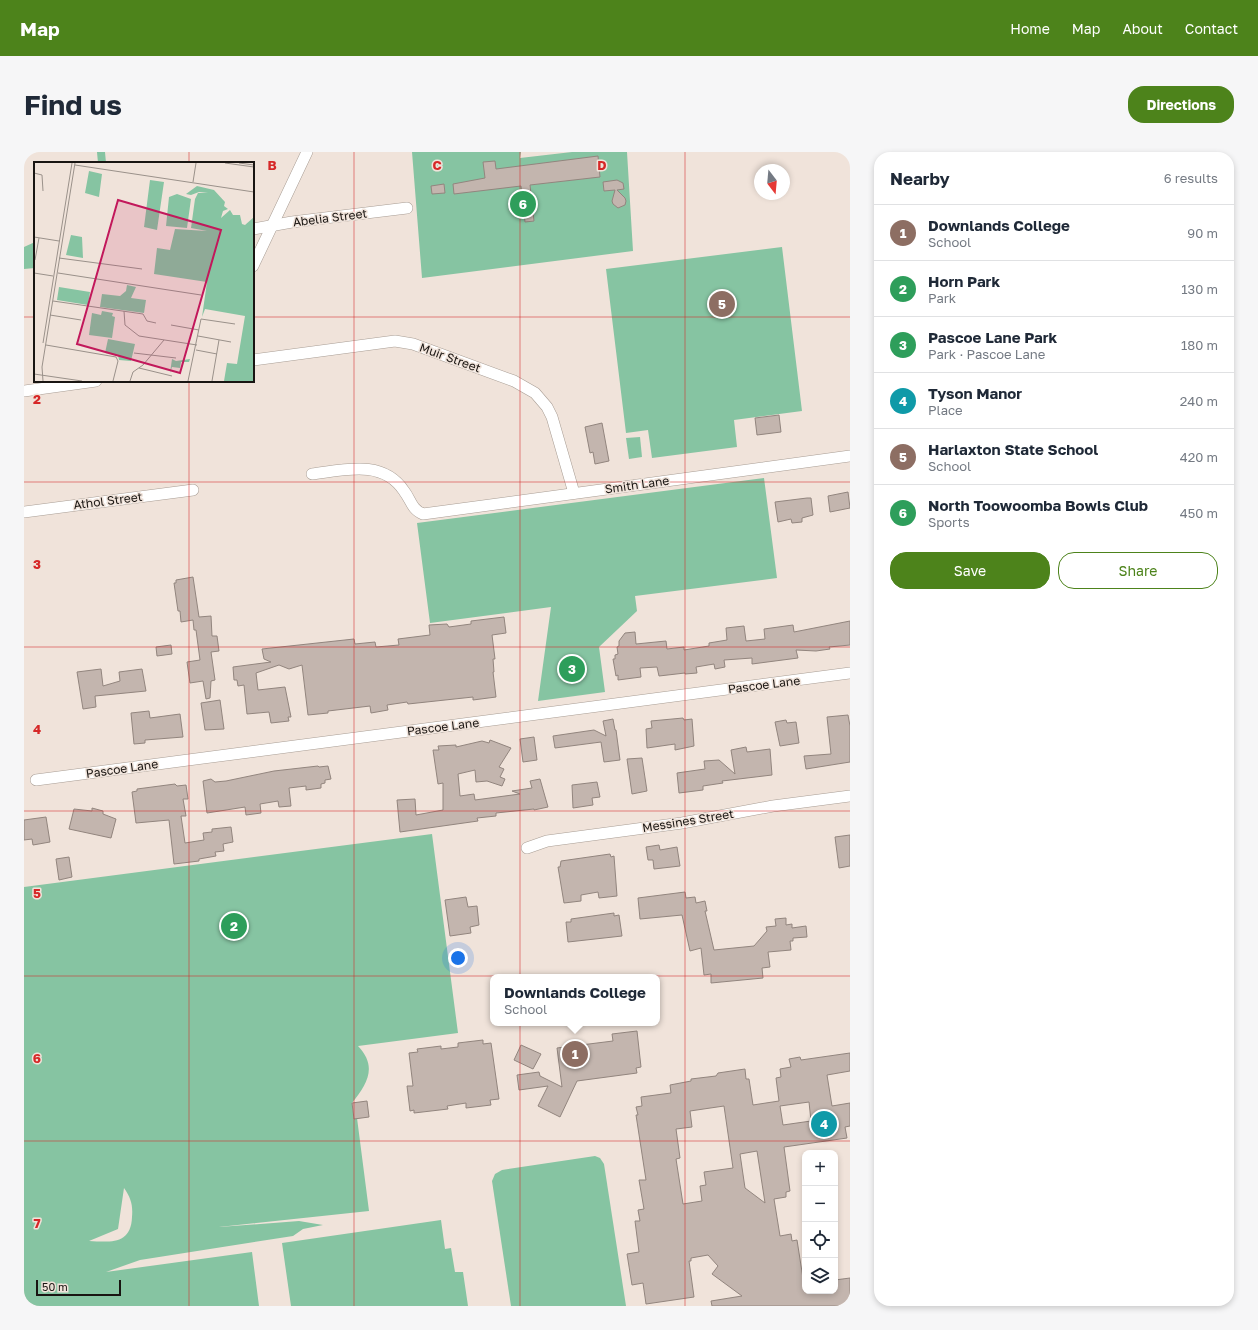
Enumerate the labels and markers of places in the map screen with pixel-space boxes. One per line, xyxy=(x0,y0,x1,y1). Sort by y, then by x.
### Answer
pin: 6 xyxy=(510,189,536,219)
pin: 5 xyxy=(709,289,735,319)
pin: 3 xyxy=(559,654,585,684)
pin: 2 xyxy=(221,911,247,941)
pin: 1 xyxy=(562,1039,588,1069)
pin: 4 xyxy=(811,1109,837,1139)

